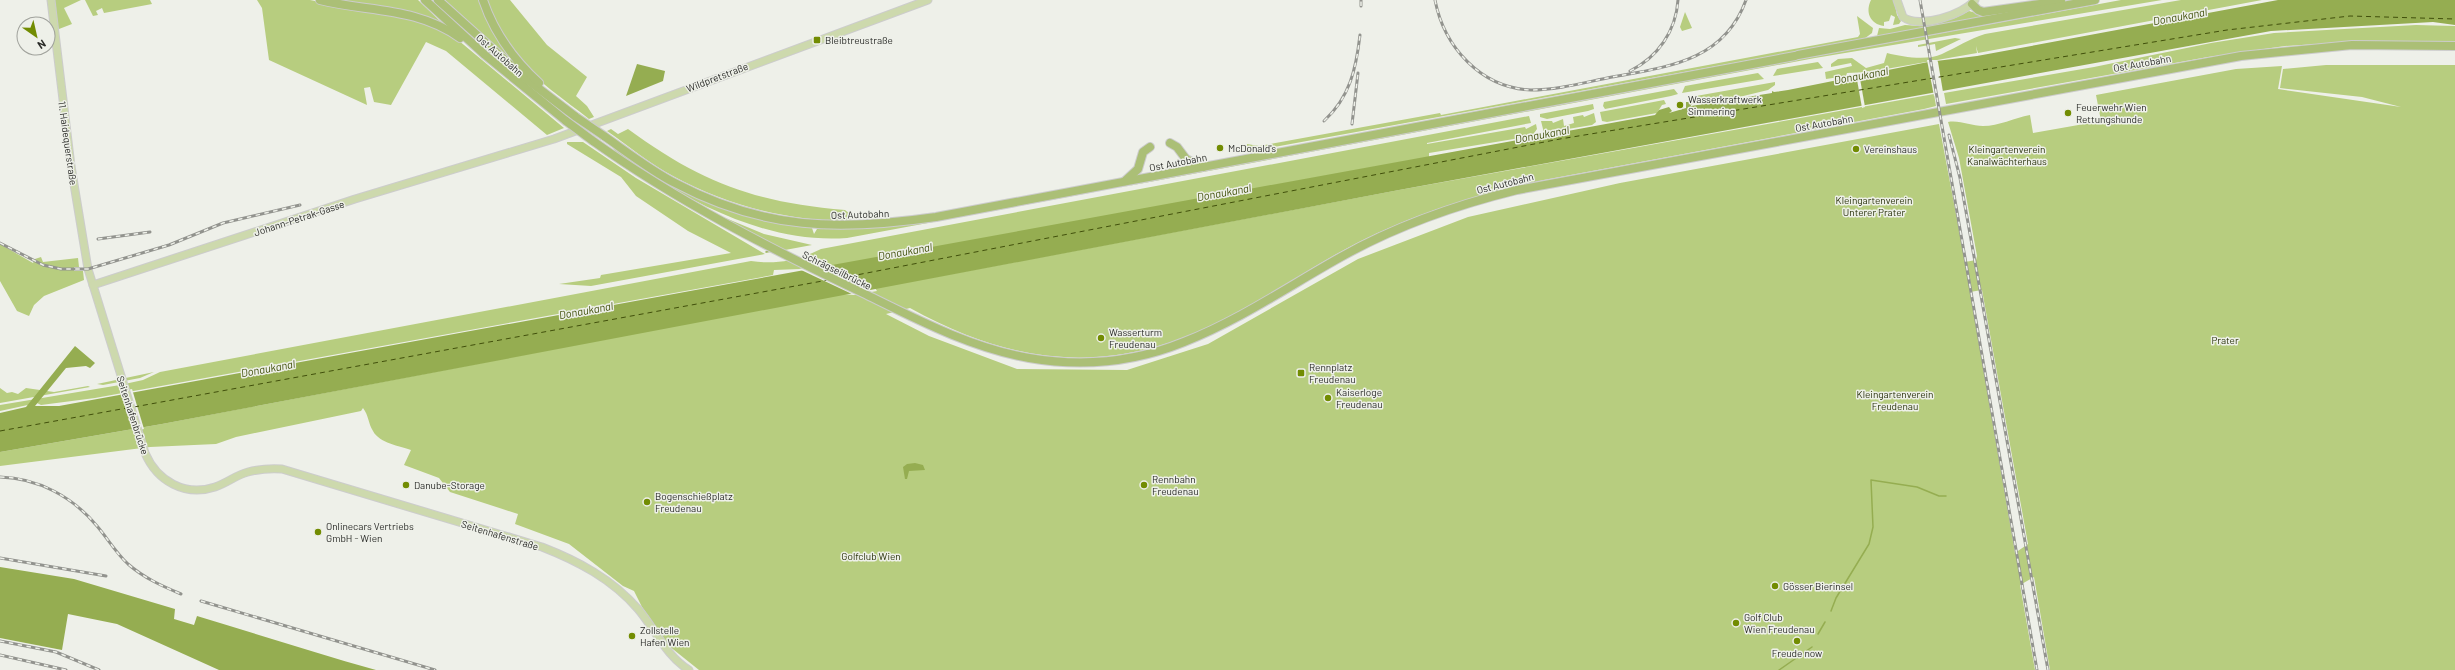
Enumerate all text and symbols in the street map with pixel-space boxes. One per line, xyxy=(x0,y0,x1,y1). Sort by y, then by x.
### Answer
water label: Donaukanal xyxy=(2152,5,2209,27)
north arrow xyxy=(16,16,56,56)
street label: Ost Autobahn xyxy=(474,31,526,79)
place label: Bleibtreustraße xyxy=(825,34,893,46)
marker: Bleibtreustraße xyxy=(812,35,822,45)
text: N xyxy=(35,37,49,52)
street label: Ost Autobahn xyxy=(2112,52,2172,74)
street label: Wildpretstraße xyxy=(684,60,750,94)
water label: Donaukanal xyxy=(1833,64,1890,86)
place label: Wasserkraftwerk Simmering xyxy=(1688,93,1762,117)
street label: 11. Haidequerstraße xyxy=(56,100,80,186)
marker: Wasserkraftwerk Simmering xyxy=(1675,100,1685,110)
place label: Feuerwehr Wien Rettungshunde xyxy=(2076,101,2147,125)
marker: Feuerwehr Wien Rettungshunde xyxy=(2063,108,2073,118)
street label: Ost Autobahn xyxy=(1794,112,1854,134)
water label: Donaukanal xyxy=(1514,123,1571,145)
place label: McDonald's xyxy=(1228,142,1276,154)
marker: McDonald's xyxy=(1215,143,1225,153)
place label: Vereinshaus xyxy=(1864,143,1917,155)
park label: Kleingartenverein Kanalwächterhaus xyxy=(1967,143,2047,167)
marker: Vereinshaus xyxy=(1851,144,1861,154)
street label: Ost Autobahn xyxy=(1148,151,1208,173)
street label: Ost Autobahn xyxy=(1475,170,1535,196)
water label: Donaukanal xyxy=(1196,181,1253,203)
park label: Kleingartenverein Unterer Prater xyxy=(1836,194,1912,218)
street label: Johann-Petrak-Gasse xyxy=(252,198,346,238)
street label: Ost Autobahn xyxy=(831,207,889,221)
water label: Donaukanal xyxy=(877,240,934,262)
street label: Schrägseilbrücke xyxy=(801,248,873,292)
water label: Donaukanal xyxy=(558,299,615,321)
place label: Wasserturm Freudenau xyxy=(1109,326,1162,350)
marker: Wasserturm Freudenau xyxy=(1096,333,1106,343)
park label: Prater xyxy=(2211,334,2239,346)
water label: Donaukanal xyxy=(240,357,297,379)
place label: Rennplatz Freudenau xyxy=(1309,361,1356,385)
marker: Rennplatz Freudenau xyxy=(1296,368,1306,378)
street label: Seitenhafenbrücke xyxy=(115,374,151,456)
place label: Kaiserloge Freudenau xyxy=(1336,386,1383,410)
park label: Kleingartenverein Freudenau xyxy=(1857,388,1933,412)
marker: Kaiserloge Freudenau xyxy=(1323,393,1333,403)
place label: Rennbahn Freudenau xyxy=(1152,473,1199,497)
place label: Danube-Storage xyxy=(414,479,485,491)
marker: Danube-Storage xyxy=(401,480,411,490)
marker: Rennbahn Freudenau xyxy=(1139,480,1149,490)
place label: Bogenschießplatz Freudenau xyxy=(655,490,733,514)
marker: Bogenschießplatz Freudenau xyxy=(642,497,652,507)
street label: Seitenhafenstraße xyxy=(460,518,540,552)
place label: Onlinecars Vertriebs GmbH - Wien xyxy=(326,520,414,544)
marker: Onlinecars Vertriebs GmbH - Wien xyxy=(313,527,323,537)
park label: Golfclub Wien xyxy=(841,550,901,562)
place label: Gösser Bierinsel xyxy=(1783,580,1853,592)
marker: Gösser Bierinsel xyxy=(1770,581,1780,591)
place label: Golf Club Wien Freudenau xyxy=(1744,611,1815,635)
marker: Golf Club Wien Freudenau xyxy=(1731,618,1741,628)
place label: Zollstelle Hafen Wien xyxy=(640,624,689,648)
marker: Zollstelle Hafen Wien xyxy=(627,631,637,641)
marker: Freude now xyxy=(1792,636,1802,646)
place label: Freude now xyxy=(1772,647,1822,659)

